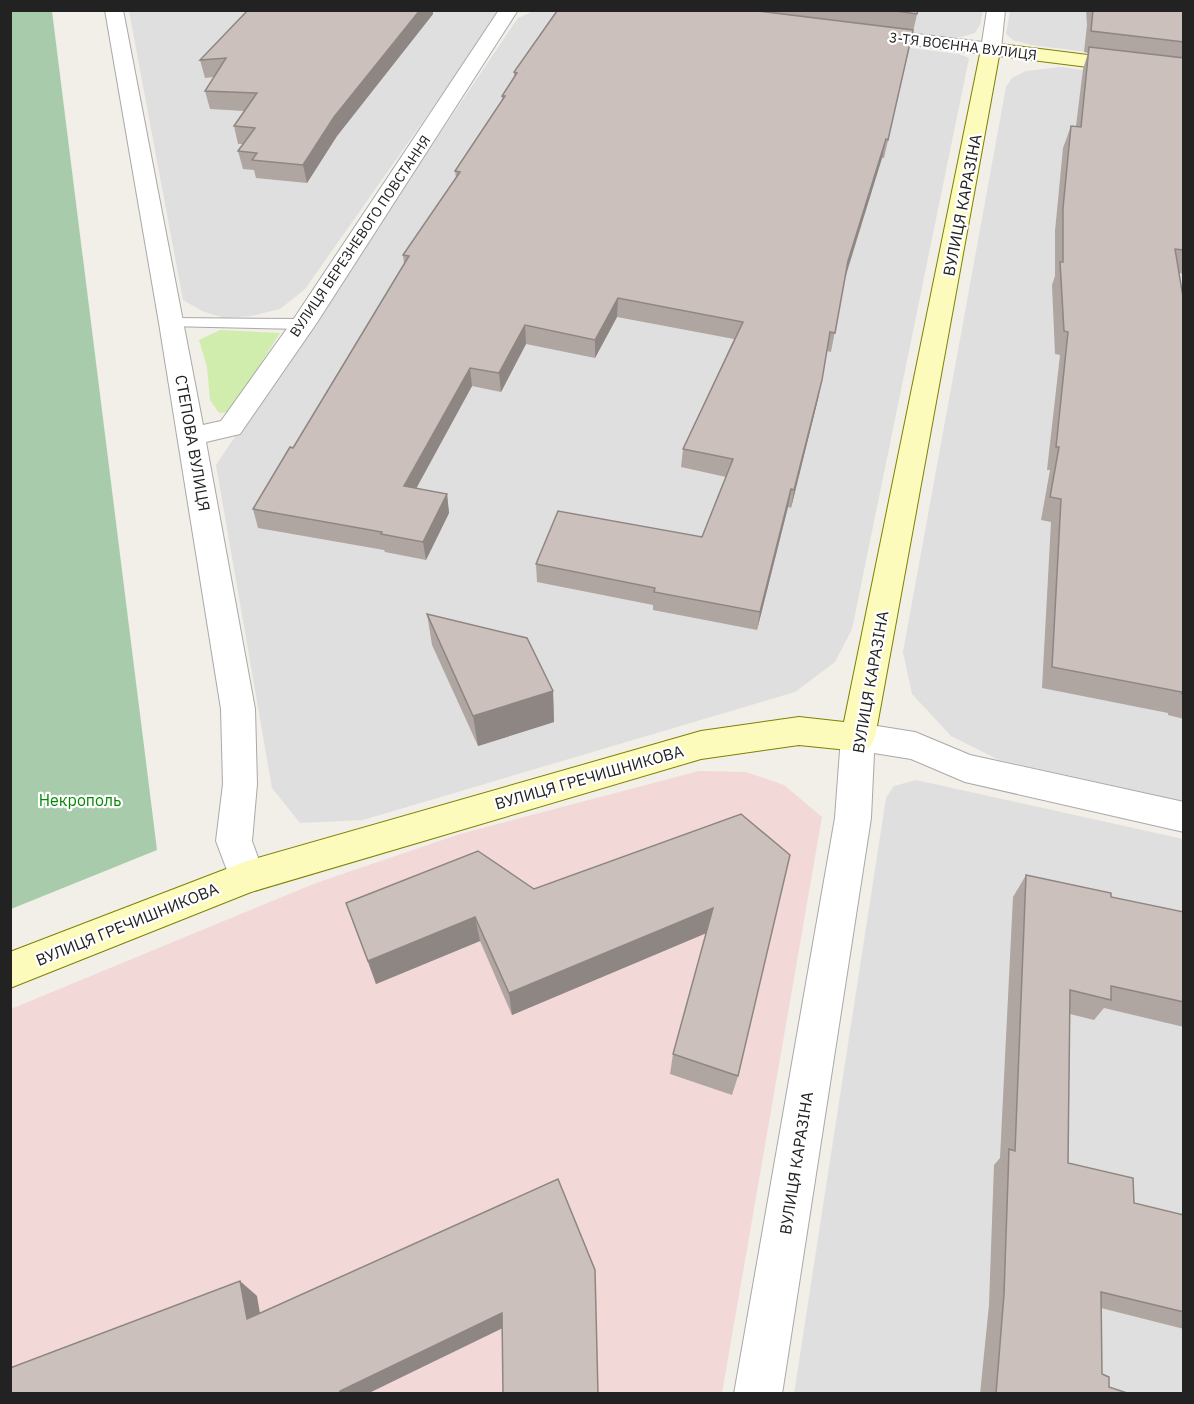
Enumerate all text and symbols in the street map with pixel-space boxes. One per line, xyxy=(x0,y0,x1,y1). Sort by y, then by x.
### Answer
street label: 3-ТЯ ВОЄННА ВУЛИЦЯ xyxy=(888,28,1038,64)
street label: ВУЛИЦЯ БЕРЕЗНЕВОГО ПОВСТАННЯ xyxy=(286,132,434,340)
street label: ВУЛИЦЯ КАРАЗІНА xyxy=(938,132,986,278)
street label: СТЕПОВА ВУЛИЦЯ xyxy=(171,373,215,513)
street label: ВУЛИЦЯ КАРАЗІНА xyxy=(848,609,892,755)
street label: ВУЛИЦЯ ГРЕЧИШНИКОВА xyxy=(492,740,686,814)
park label: Некрополь xyxy=(39,790,121,810)
street label: ВУЛИЦЯ ГРЕЧИШНИКОВА xyxy=(33,878,221,970)
street label: ВУЛИЦЯ КАРАЗІНА xyxy=(775,1090,817,1236)

